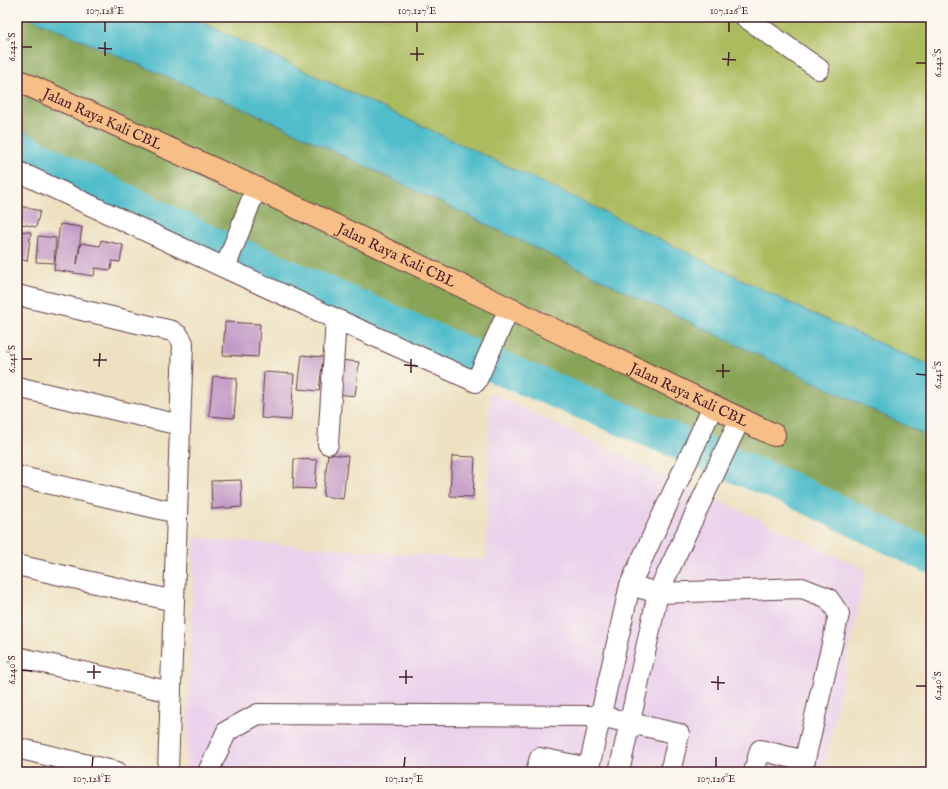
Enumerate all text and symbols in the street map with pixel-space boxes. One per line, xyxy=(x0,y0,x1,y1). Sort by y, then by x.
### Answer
text: 107.128°E xyxy=(86,5,124,18)
text: 107.127°E xyxy=(398,5,436,18)
text: 107.126°E xyxy=(710,5,748,18)
text: 6.242°S xyxy=(6,33,19,61)
text: 6.242°S xyxy=(932,49,945,77)
street label: Jalan Raya Kali CBL xyxy=(38,83,165,154)
street label: Jalan Raya Kali CBL xyxy=(332,218,459,292)
text: 6.241°S xyxy=(6,345,19,373)
street label: Jalan Raya Kali CBL xyxy=(625,358,751,431)
text: 6.241°S xyxy=(932,361,945,389)
text: 6.240°S xyxy=(6,655,19,685)
text: 6.240°S xyxy=(932,671,945,701)
text: 107.128°E xyxy=(73,773,111,786)
text: 107.127°E xyxy=(385,773,423,786)
text: 107.126°E xyxy=(697,773,735,786)

